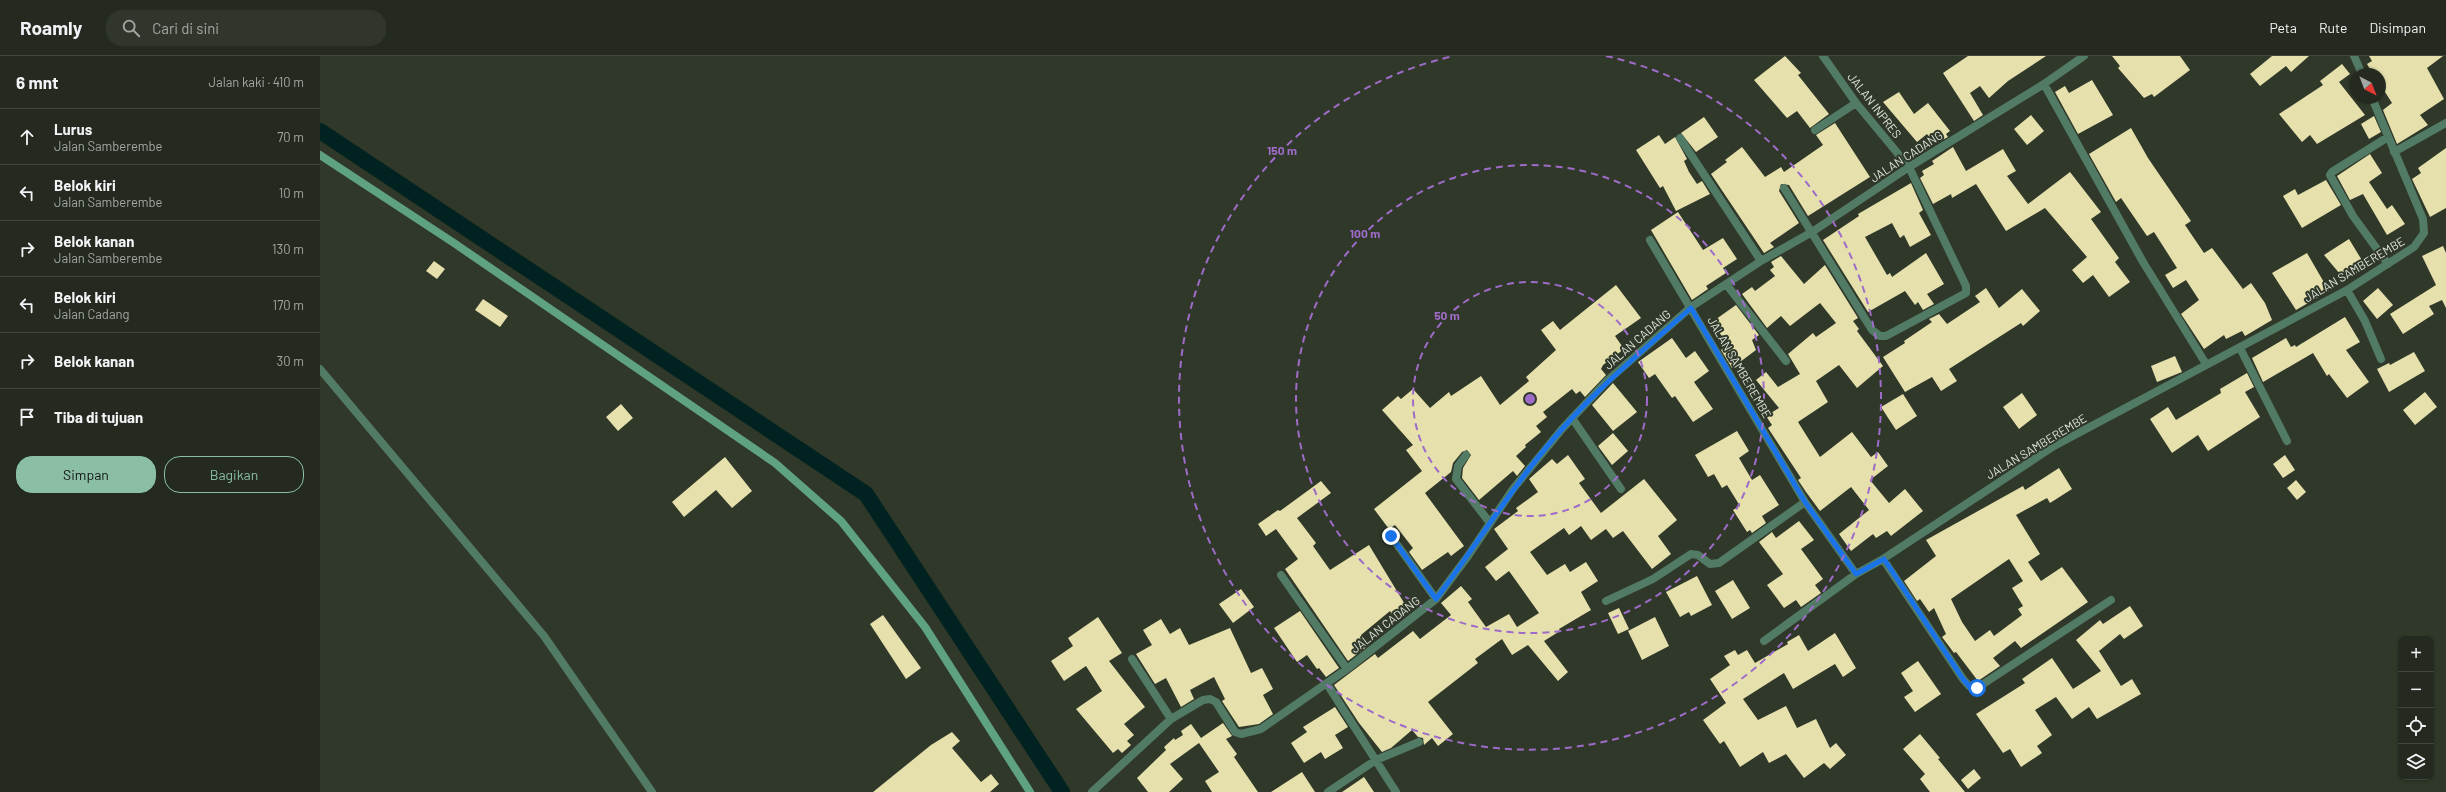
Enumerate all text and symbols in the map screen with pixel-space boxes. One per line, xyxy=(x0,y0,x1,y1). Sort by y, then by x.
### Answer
search box xyxy=(106,10,386,46)
text: Roamly xyxy=(20,16,82,39)
icon: search xyxy=(120,17,142,39)
text: Cari di sini xyxy=(152,19,219,37)
text: Peta xyxy=(2269,19,2297,36)
text: Rute xyxy=(2319,19,2347,36)
text: Disimpan xyxy=(2369,19,2426,36)
north arrow xyxy=(2350,68,2386,104)
street label: JALAN INPRES xyxy=(1845,70,1905,140)
text: 6 mnt xyxy=(16,72,58,92)
text: Jalan kaki · 410 m xyxy=(209,74,304,90)
text: Lurus xyxy=(54,120,92,138)
icon: ahead xyxy=(16,126,38,148)
street label: JALAN CADANG xyxy=(1867,127,1945,185)
text: 70 m xyxy=(277,129,304,145)
text: Jalan Samberembe xyxy=(54,138,163,154)
text: 150 m xyxy=(1267,143,1297,157)
text: Belok kiri xyxy=(54,176,116,194)
icon: left xyxy=(16,182,38,204)
text: 10 m xyxy=(279,185,304,201)
text: Jalan Samberembe xyxy=(54,194,163,210)
text: 100 m xyxy=(1350,226,1380,240)
text: Belok kanan xyxy=(54,232,134,250)
street label: JALAN SAMBEREMBE xyxy=(2301,233,2407,305)
icon: right xyxy=(16,238,38,260)
text: 130 m xyxy=(272,241,304,257)
text: Jalan Samberembe xyxy=(54,250,163,266)
text: Belok kiri xyxy=(54,288,116,306)
icon: left xyxy=(16,294,38,316)
text: 170 m xyxy=(273,297,304,313)
text: Jalan Cadang xyxy=(54,306,130,322)
street label: JALAN CADANG xyxy=(1601,306,1673,372)
text: 50 m xyxy=(1434,308,1460,322)
street label: JALAN SAMBEREMBE xyxy=(1705,314,1775,420)
icon: right xyxy=(16,350,38,372)
text: Belok kanan xyxy=(54,352,134,370)
text: 30 m xyxy=(277,353,304,369)
centre of rings xyxy=(1523,392,1537,406)
icon: arrive xyxy=(16,406,38,428)
text: Tiba di tujuan xyxy=(54,408,143,426)
street label: JALAN SAMBEREMBE xyxy=(1983,410,2089,482)
button: Simpan xyxy=(16,456,156,493)
button: Bagikan xyxy=(164,456,304,493)
route end xyxy=(1382,527,1400,545)
street label: JALAN CADANG xyxy=(1348,593,1422,655)
map controls xyxy=(2398,636,2434,780)
button: + xyxy=(2398,636,2434,672)
button: − xyxy=(2398,672,2434,708)
route start xyxy=(1968,679,1986,697)
button: locate xyxy=(2398,708,2434,744)
button: layers xyxy=(2398,744,2434,780)

